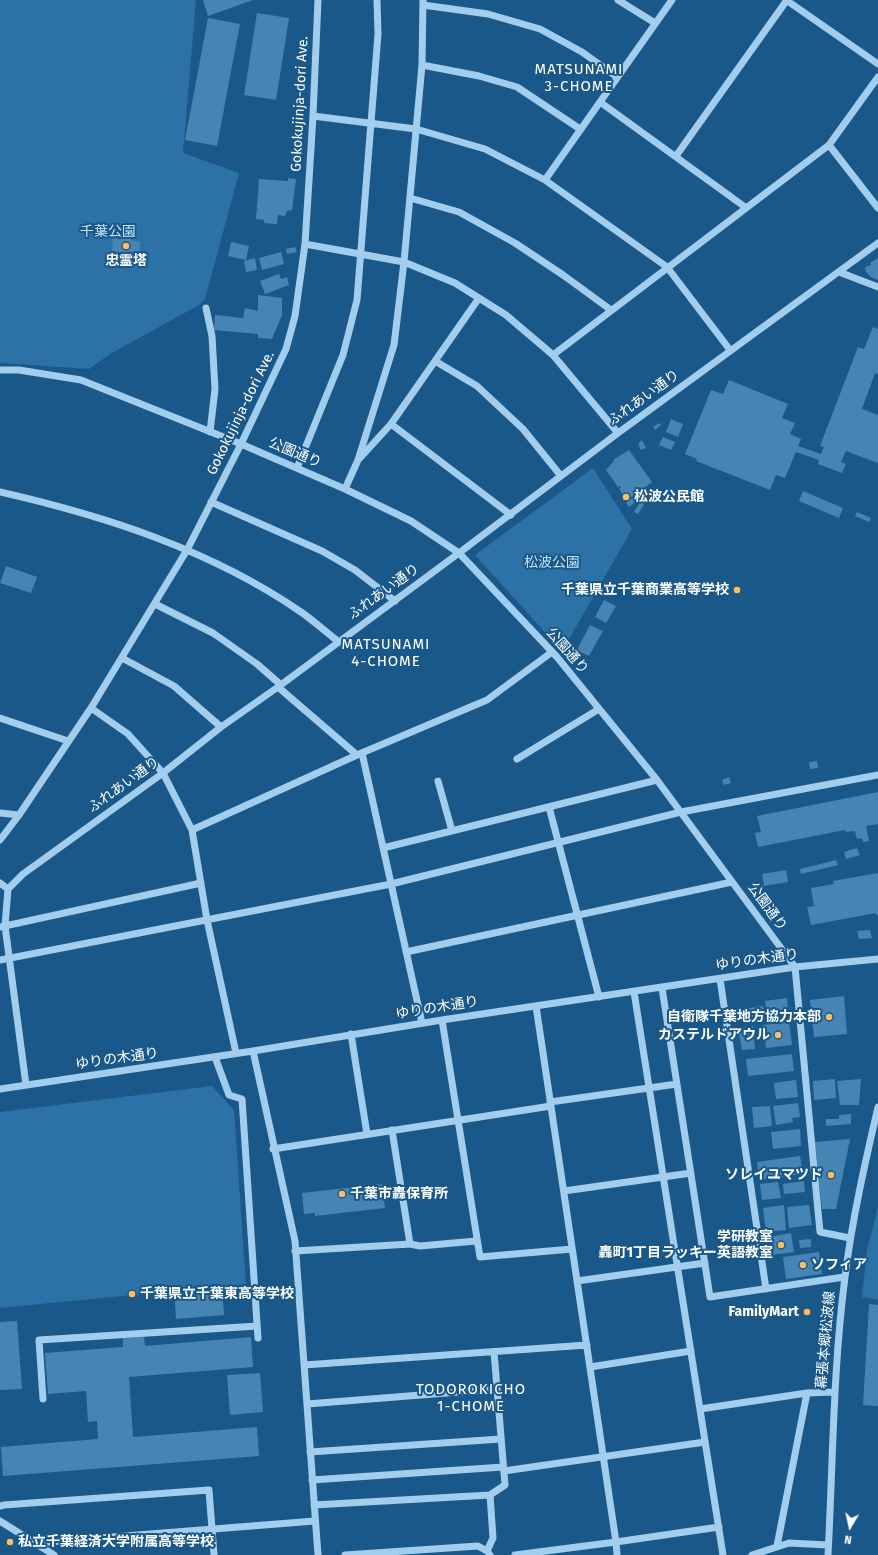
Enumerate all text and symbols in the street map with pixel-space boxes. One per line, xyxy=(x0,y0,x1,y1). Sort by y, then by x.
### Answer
street label: Gokokujinja-dori Ave. xyxy=(288,36,312,172)
district label: MATSUNAMI 3-CHOME xyxy=(534,61,624,96)
park label: 千葉公園 xyxy=(80,224,136,240)
marker: 忠霊塔 xyxy=(121,241,131,251)
place label: 忠霊塔 xyxy=(105,253,147,269)
street label: Gokokujinja-dori Ave. xyxy=(204,348,278,478)
street label: ふれあい通り xyxy=(605,367,683,429)
street label: 公園通り xyxy=(266,434,324,472)
place label: 松波公民館 xyxy=(634,489,704,505)
marker: 松波公民館 xyxy=(621,492,631,502)
park label: 松波公園 xyxy=(524,555,580,571)
street label: ふれあい通り xyxy=(345,561,423,623)
place label: 千葉県立千葉商業高等学校 xyxy=(561,582,729,598)
marker: 千葉県立千葉商業高等学校 xyxy=(732,585,742,595)
street label: 公園通り xyxy=(542,624,592,678)
district label: MATSUNAMI 4-CHOME xyxy=(341,636,431,671)
street label: ふれあい通り xyxy=(85,754,163,816)
street label: 公園通り xyxy=(744,879,790,935)
street label: ゆりの木通り xyxy=(714,946,800,974)
street label: ゆりの木通り xyxy=(394,993,480,1023)
place label: 自衛隊千葉地方協力本部 xyxy=(667,1009,821,1025)
marker: 自衛隊千葉地方協力本部 xyxy=(824,1012,834,1022)
place label: カステルドアウル xyxy=(658,1027,770,1043)
marker: カステルドアウル xyxy=(773,1030,783,1040)
street label: ゆりの木通り xyxy=(74,1045,160,1073)
place label: ソレイユマツド xyxy=(725,1167,823,1183)
marker: ソレイユマツド xyxy=(826,1170,836,1180)
place label: 千葉市轟保育所 xyxy=(350,1186,448,1202)
marker: 千葉市轟保育所 xyxy=(337,1189,347,1199)
place label: 学研教室 轟町1丁目ラッキー英語教室 xyxy=(599,1229,773,1262)
marker: 学研教室 轟町1丁目ラッキー英語教室 xyxy=(776,1240,786,1250)
place label: ソフィア xyxy=(811,1257,867,1273)
marker: ソフィア xyxy=(798,1260,808,1270)
place label: 千葉県立千葉東高等学校 xyxy=(140,1286,294,1302)
marker: 千葉県立千葉東高等学校 xyxy=(127,1289,137,1299)
street label: 幕張本郷松波線 xyxy=(813,1290,839,1390)
place label: FamilyMart xyxy=(729,1304,799,1320)
marker: FamilyMart xyxy=(802,1307,812,1317)
district label: TODOROKICHO 1-CHOME xyxy=(416,1381,526,1416)
north arrow xyxy=(830,1507,870,1547)
text: N xyxy=(843,1532,853,1546)
place label: 私立千葉経済大学附属高等学校 xyxy=(18,1534,214,1550)
marker: 私立千葉経済大学附属高等学校 xyxy=(5,1537,15,1547)

